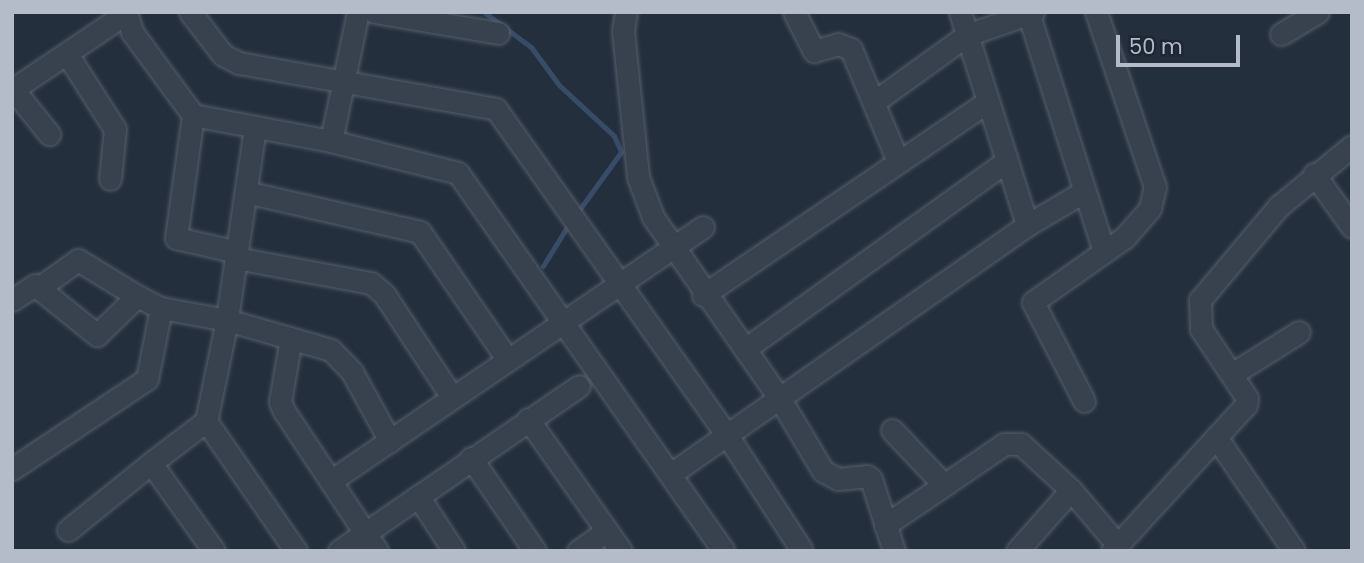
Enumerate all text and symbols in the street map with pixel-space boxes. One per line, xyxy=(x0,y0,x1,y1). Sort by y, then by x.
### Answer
scale bar xyxy=(1119,21,1243,65)
text: 50 m xyxy=(1129,32,1183,61)

